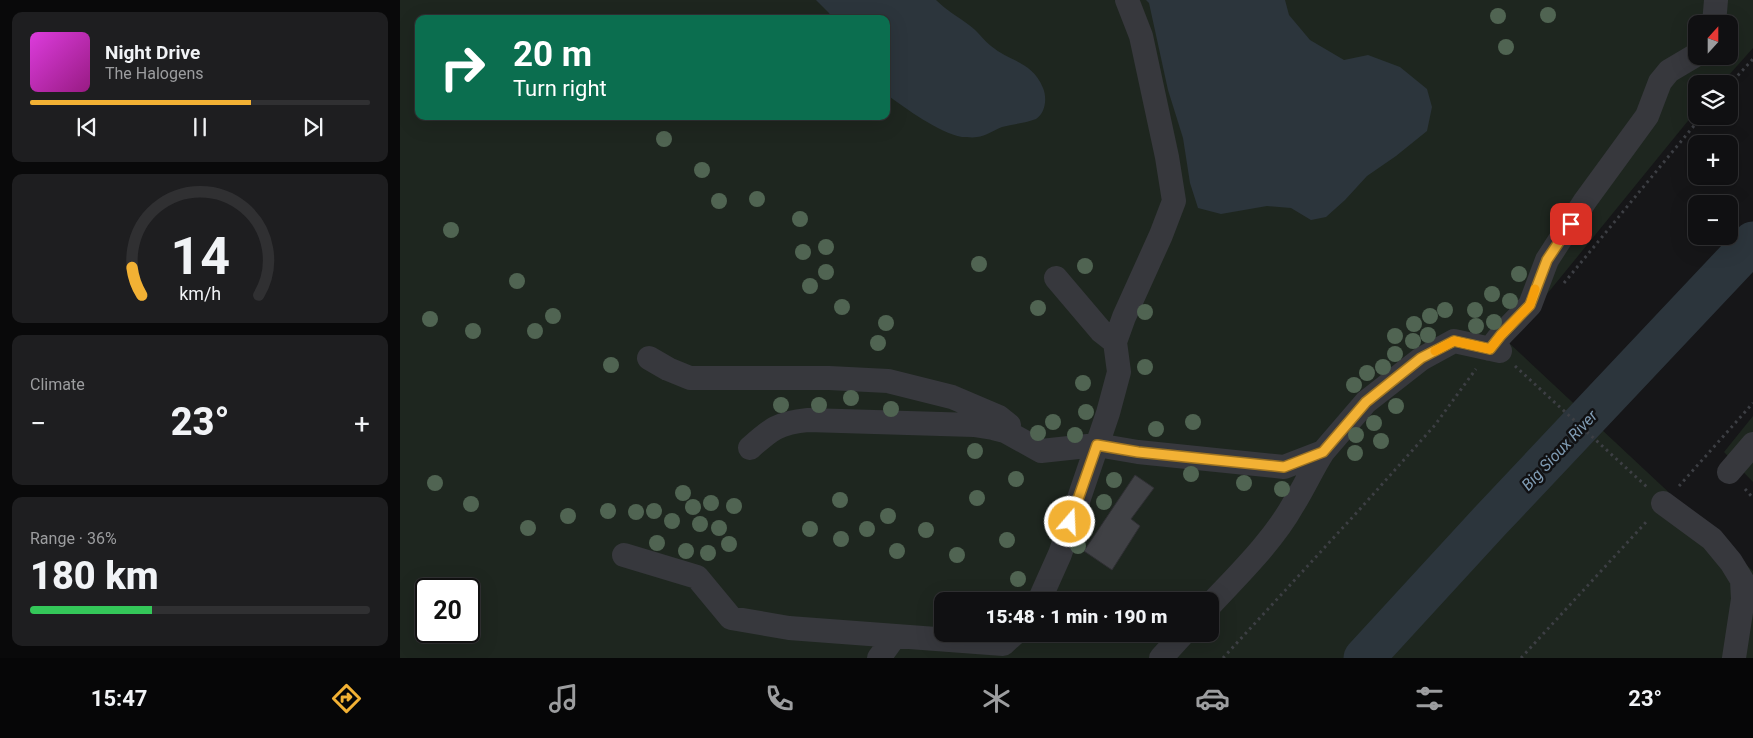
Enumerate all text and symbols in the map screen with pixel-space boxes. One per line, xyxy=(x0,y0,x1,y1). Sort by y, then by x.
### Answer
north arrow xyxy=(1688,15,1738,65)
map controls xyxy=(1688,15,1738,245)
text: 20 m xyxy=(513,34,592,75)
icon: right xyxy=(430,35,495,100)
text: Night Drive xyxy=(105,41,200,64)
text: The Halogens xyxy=(105,64,204,83)
button: layers xyxy=(1688,75,1738,125)
text: Turn right xyxy=(513,76,607,101)
icon: previous xyxy=(73,113,101,141)
icon: pause xyxy=(186,113,214,141)
icon: next xyxy=(299,113,327,141)
button: + xyxy=(1688,135,1738,185)
button: − xyxy=(1688,195,1738,245)
pin xyxy=(1550,203,1592,245)
icon: arrive xyxy=(1557,210,1585,238)
text: 14 xyxy=(170,226,230,287)
text: km/h xyxy=(179,283,221,304)
text: Climate xyxy=(30,375,85,394)
text: 23° xyxy=(171,400,229,444)
water label: Big Sioux River xyxy=(1518,406,1602,494)
text: − xyxy=(30,407,46,440)
text: + xyxy=(354,407,370,440)
position arrow xyxy=(1043,495,1095,547)
text: Range · 36% xyxy=(30,529,117,548)
text: 180 km xyxy=(30,554,159,598)
speed limit sign: 20 xyxy=(415,578,480,643)
text: 15:48 · 1 min · 190 m xyxy=(985,605,1168,628)
icon: directions xyxy=(329,681,364,716)
icon: music xyxy=(546,681,581,716)
icon: phone xyxy=(762,681,797,716)
icon: climate xyxy=(979,681,1014,716)
icon: car xyxy=(1195,681,1230,716)
icon: filters xyxy=(1412,681,1447,716)
text: 15:47 xyxy=(91,686,147,711)
text: 23° xyxy=(1628,686,1662,711)

